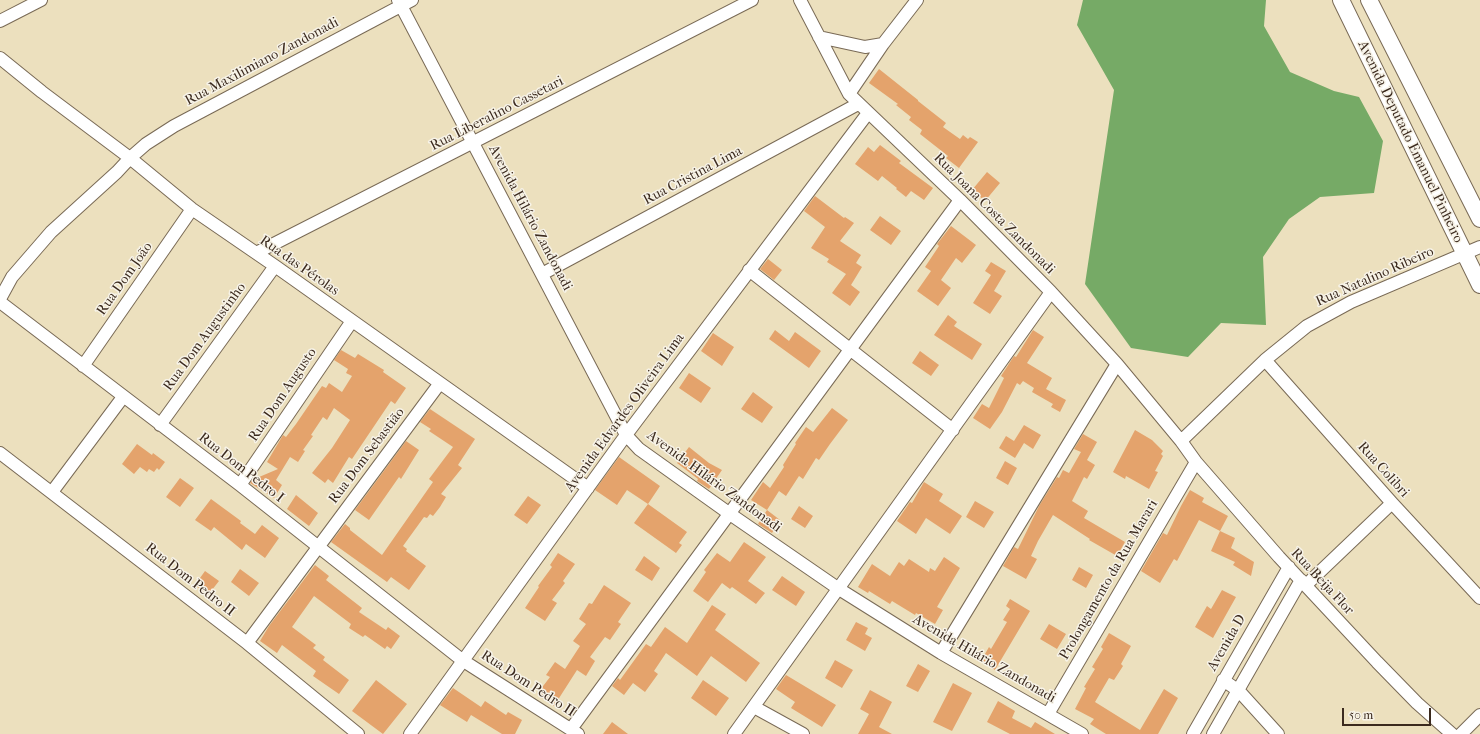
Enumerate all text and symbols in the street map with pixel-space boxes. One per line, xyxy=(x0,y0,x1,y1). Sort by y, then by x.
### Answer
street label: Rua Maxilimiano Zandonadi xyxy=(182,14,342,110)
street label: Avenida Deputado Emanuel Pinheiro xyxy=(1354,38,1466,246)
street label: Rua Liberalino Cassetari xyxy=(428,73,566,155)
street label: Avenida Hilário Zandonadi xyxy=(484,142,576,294)
street label: Rua Cristina Lima xyxy=(641,143,745,209)
street label: Rua Joana Costa Zandonadi xyxy=(930,150,1058,278)
street label: Rua das Pérolas xyxy=(256,232,342,300)
street label: Rua Dom João xyxy=(94,239,156,319)
street label: Rua Natalino Ribeiro xyxy=(1313,243,1437,311)
street label: Rua Dom Augustinho xyxy=(160,280,250,394)
street label: Avenida Edvardes Oliveira Lima xyxy=(562,330,688,496)
street label: Rua Dom Augusto xyxy=(245,345,321,445)
street label: Rua Dom Sebastião xyxy=(326,405,408,507)
street label: Avenida Hilário Zandonadi xyxy=(643,427,785,537)
street label: Rua Dom Pedro I xyxy=(195,429,287,507)
street label: Rua Colibri xyxy=(1354,439,1412,501)
street label: Prolongamento da Rua Marari xyxy=(1056,497,1162,663)
street label: Rua Dom Pedro II xyxy=(142,540,238,620)
street label: Rua Beija Flor xyxy=(1287,545,1357,619)
street label: Avenida Hilário Zandonadi xyxy=(910,611,1058,707)
street label: Avenida D xyxy=(1204,612,1250,674)
street label: Rua Dom Pedro II xyxy=(478,647,578,721)
scale bar xyxy=(1344,700,1433,726)
text: 50 m xyxy=(1349,708,1373,722)

